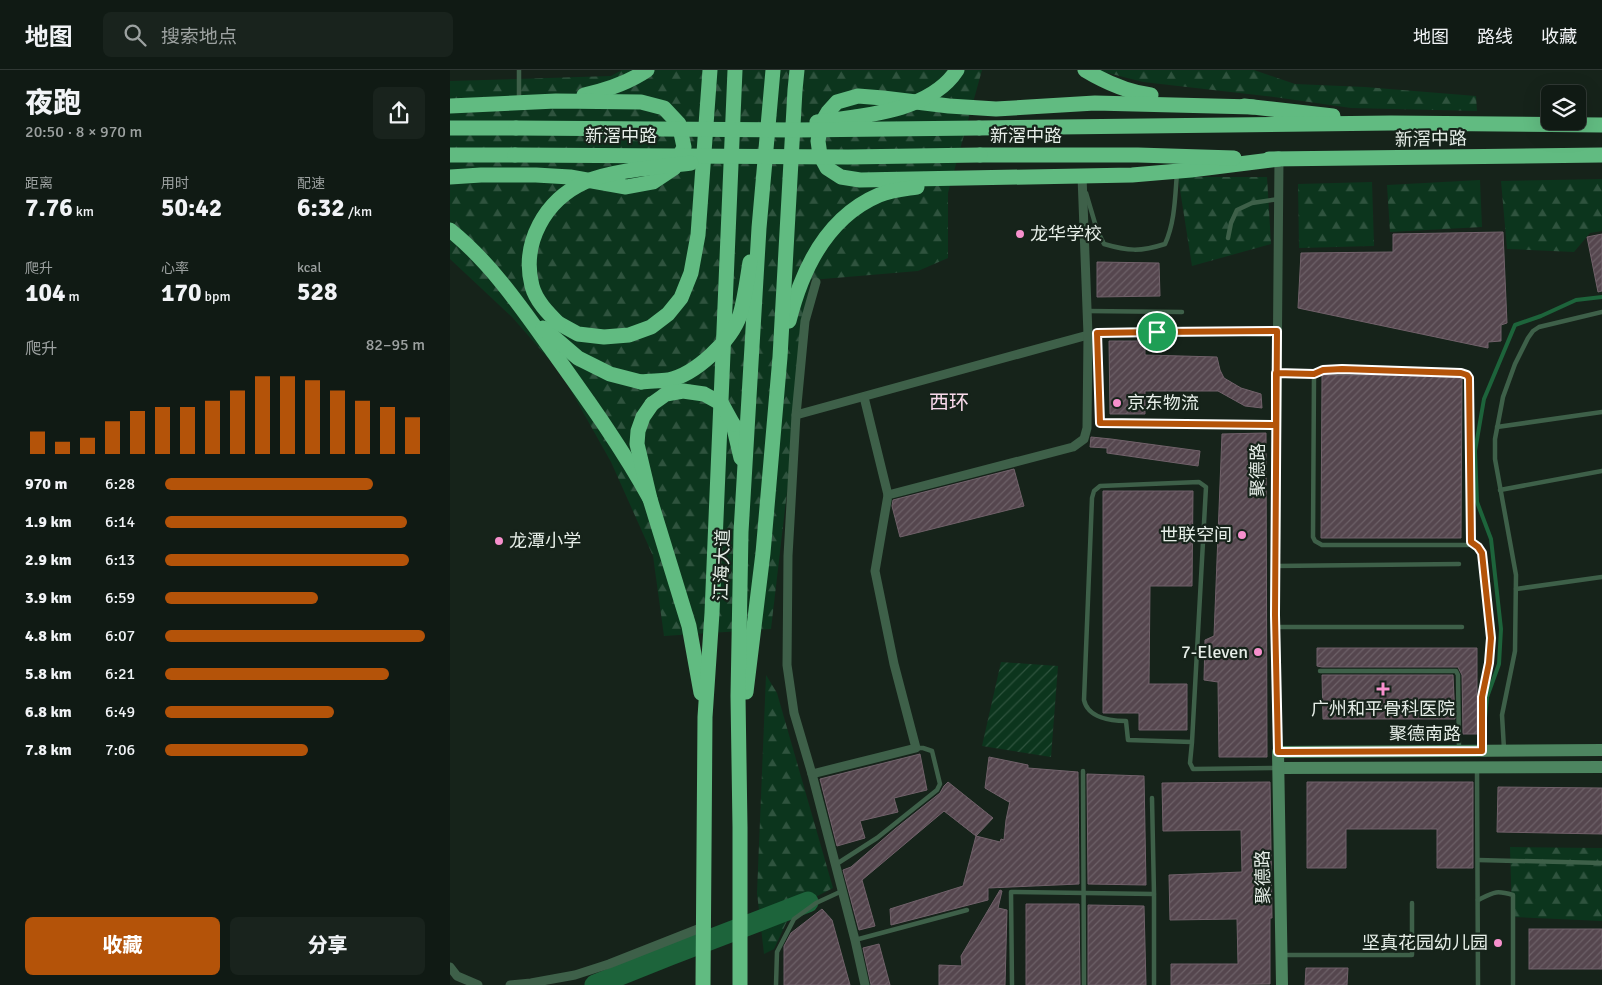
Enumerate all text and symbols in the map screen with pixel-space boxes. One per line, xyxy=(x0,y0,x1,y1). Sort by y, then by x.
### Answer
search box xyxy=(103,12,453,57)
icon: search xyxy=(121,21,149,49)
text: 地图 xyxy=(25,22,73,52)
text: 搜索地点 xyxy=(161,25,237,49)
text: 地图 xyxy=(1413,26,1449,48)
text: 路线 xyxy=(1477,26,1513,48)
text: 收藏 xyxy=(1541,26,1577,48)
map controls xyxy=(1541,85,1586,130)
button: layers xyxy=(1541,85,1586,130)
text: 夜跑 xyxy=(25,86,81,120)
button: share xyxy=(373,87,425,139)
text: 20:50 · 8 × 970 m xyxy=(25,122,142,142)
street label: 新滘中路 xyxy=(585,125,657,147)
street label: 新滘中路 xyxy=(990,125,1062,147)
street label: 新滘中路 xyxy=(1395,127,1467,151)
text: 距离 xyxy=(25,175,53,192)
text: 用时 xyxy=(161,175,189,192)
text: 配速 xyxy=(297,175,325,192)
text: 7.76 xyxy=(25,192,73,223)
text: 50:42 xyxy=(161,192,222,223)
text: 6:32 xyxy=(297,192,345,223)
text: km xyxy=(73,203,94,220)
text: /km xyxy=(345,203,372,220)
place label: 龙华学校 xyxy=(1030,223,1102,245)
marker: 龙华学校 xyxy=(1014,228,1026,240)
text: kcal xyxy=(297,259,322,276)
text: 爬升 xyxy=(25,260,53,277)
text: 心率 xyxy=(161,260,189,277)
text: 528 xyxy=(297,276,338,307)
text: 104 xyxy=(25,277,66,308)
text: 170 xyxy=(161,277,202,308)
text: m xyxy=(66,288,80,305)
text: bpm xyxy=(202,288,231,305)
pin xyxy=(1136,311,1178,353)
icon: arrive xyxy=(1143,318,1171,346)
text: 82–95 m xyxy=(366,335,425,355)
text: 爬升 xyxy=(25,339,57,359)
district label: 西环 xyxy=(929,390,969,415)
place label: 京东物流 xyxy=(1127,392,1199,414)
marker: 京东物流 xyxy=(1111,397,1123,409)
street label: 聚德路 xyxy=(1247,443,1269,497)
text: 970 m xyxy=(25,474,67,494)
text: 6:28 xyxy=(105,474,135,494)
text: 1.9 km xyxy=(25,512,72,532)
text: 6:14 xyxy=(105,512,135,532)
place label: 世联空间 xyxy=(1160,524,1232,546)
street label: 江海大道 xyxy=(710,529,734,601)
marker: 世联空间 xyxy=(1236,529,1248,541)
place label: 龙潭小学 xyxy=(509,530,581,552)
marker: 龙潭小学 xyxy=(493,535,505,547)
text: 2.9 km xyxy=(25,550,72,570)
text: 6:13 xyxy=(105,550,135,570)
text: 3.9 km xyxy=(25,588,72,608)
text: 6:59 xyxy=(105,588,135,608)
text: 4.8 km xyxy=(25,626,72,646)
text: 6:07 xyxy=(105,626,135,646)
place label: 7-Eleven xyxy=(1181,641,1248,663)
marker: 7-Eleven xyxy=(1252,646,1264,658)
text: 5.8 km xyxy=(25,664,72,684)
text: 6:21 xyxy=(105,664,135,684)
marker: 广州和平骨科医院 xyxy=(1376,682,1390,696)
place label: 广州和平骨科医院 xyxy=(1311,698,1455,720)
text: 6.8 km xyxy=(25,702,72,722)
text: 6:49 xyxy=(105,702,135,722)
street label: 聚德南路 xyxy=(1389,723,1461,745)
text: 7.8 km xyxy=(25,740,72,760)
text: 7:06 xyxy=(105,740,135,760)
street label: 聚德路 xyxy=(1252,850,1274,904)
button: 收藏 xyxy=(25,917,220,975)
button: 分享 xyxy=(230,917,425,975)
place label: 坚真花园幼儿园 xyxy=(1362,932,1488,954)
marker: 坚真花园幼儿园 xyxy=(1492,937,1504,949)

